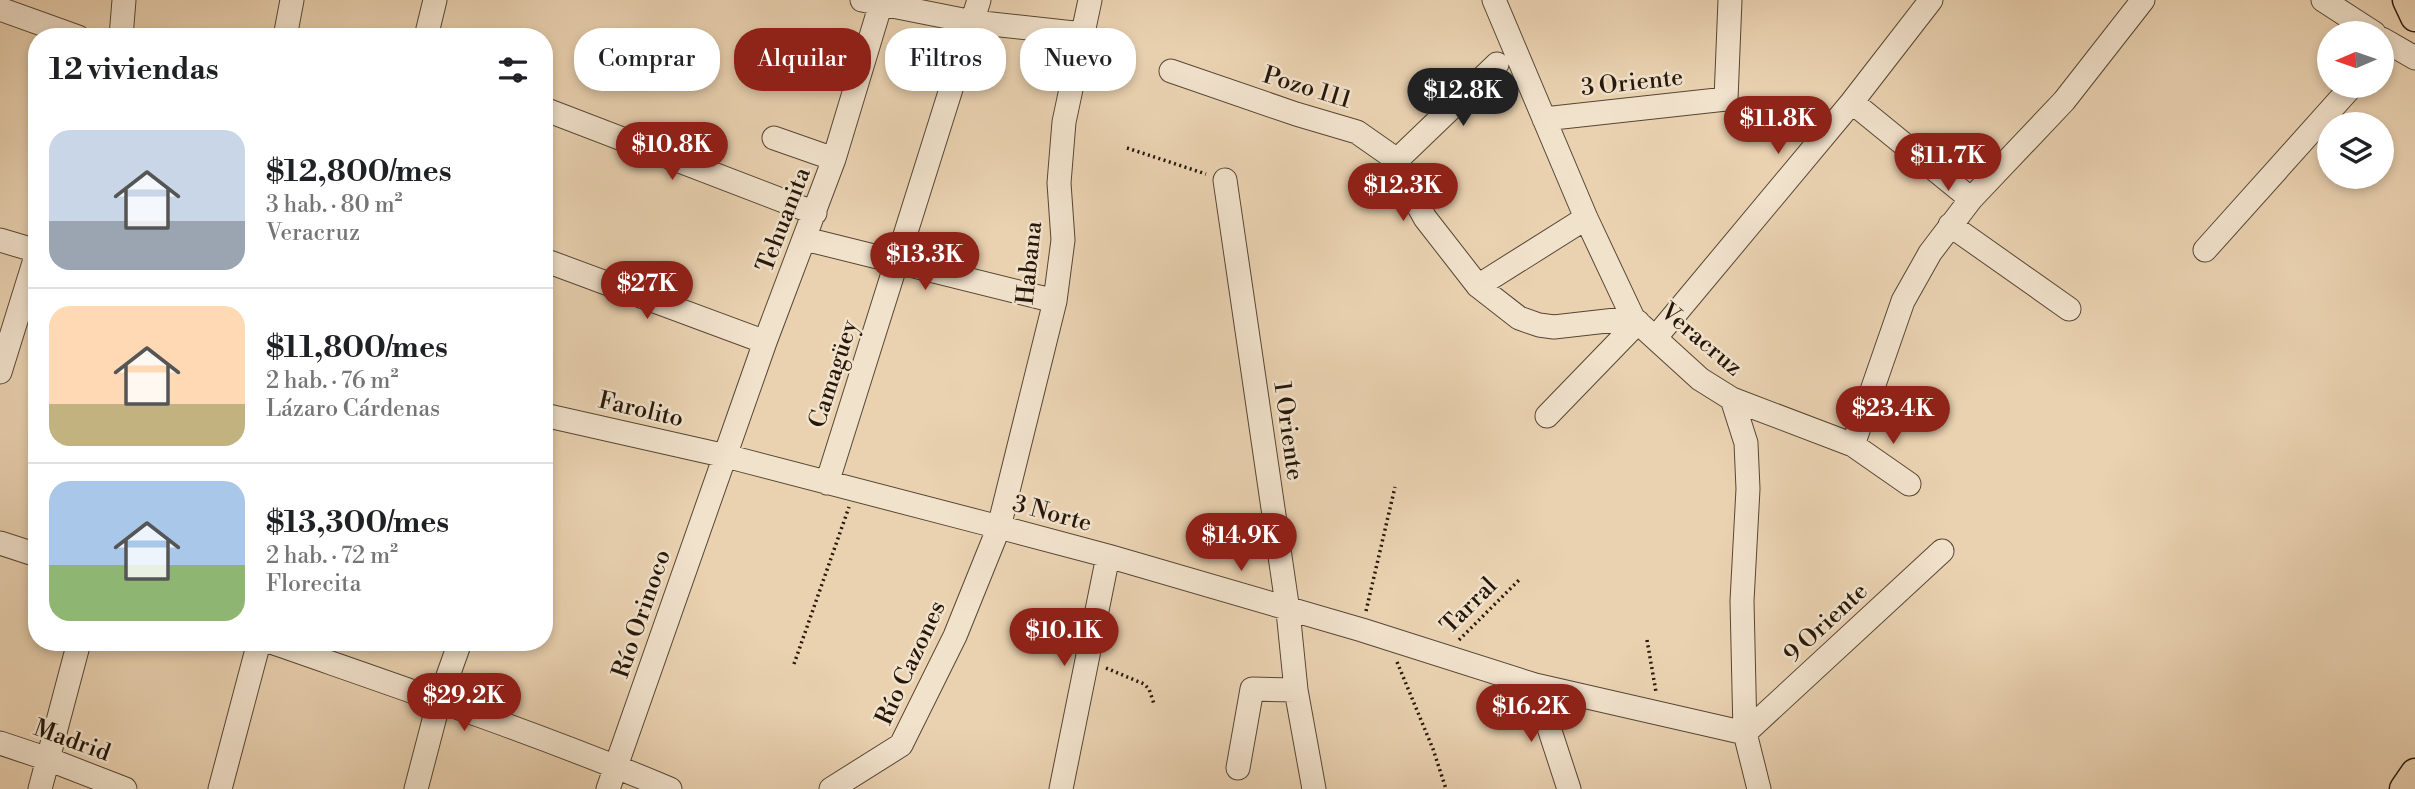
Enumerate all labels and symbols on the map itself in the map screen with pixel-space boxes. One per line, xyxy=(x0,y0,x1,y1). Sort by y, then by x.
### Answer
north arrow xyxy=(2317,21,2394,98)
street label: Pozo 111 xyxy=(1259,60,1355,116)
street label: 3 Oriente xyxy=(1579,63,1685,103)
pin: $12.8K xyxy=(1406,68,1520,128)
pin: $11.8K xyxy=(1721,96,1835,156)
pin: $10.8K xyxy=(615,122,729,182)
pin: $11.7K xyxy=(1891,134,2005,193)
street label: Tehuanita xyxy=(750,163,818,277)
pin: $12.3K xyxy=(1346,164,1460,223)
street label: Habana xyxy=(1011,219,1049,306)
pin: $13.3K xyxy=(868,232,982,292)
pin: $27K xyxy=(606,262,688,321)
street label: Veracruz xyxy=(1653,296,1748,383)
street label: Camagüey xyxy=(802,316,866,432)
street label: 1 Oriente xyxy=(1266,380,1310,482)
street label: Farolito xyxy=(596,386,686,434)
pin: $23.4K xyxy=(1836,386,1950,446)
street label: 3 Norte xyxy=(1009,489,1095,539)
pin: $14.9K xyxy=(1184,514,1298,573)
street label: Río Orinoco xyxy=(606,546,678,682)
street label: Tarral xyxy=(1434,571,1504,641)
street label: 9 Oriente xyxy=(1778,577,1874,669)
street label: Río Cazones xyxy=(869,596,953,730)
pin: $10.1K xyxy=(1007,608,1121,668)
pin: $29.2K xyxy=(407,674,521,733)
pin: $16.2K xyxy=(1474,684,1588,744)
street label: Madrid xyxy=(30,713,115,769)

